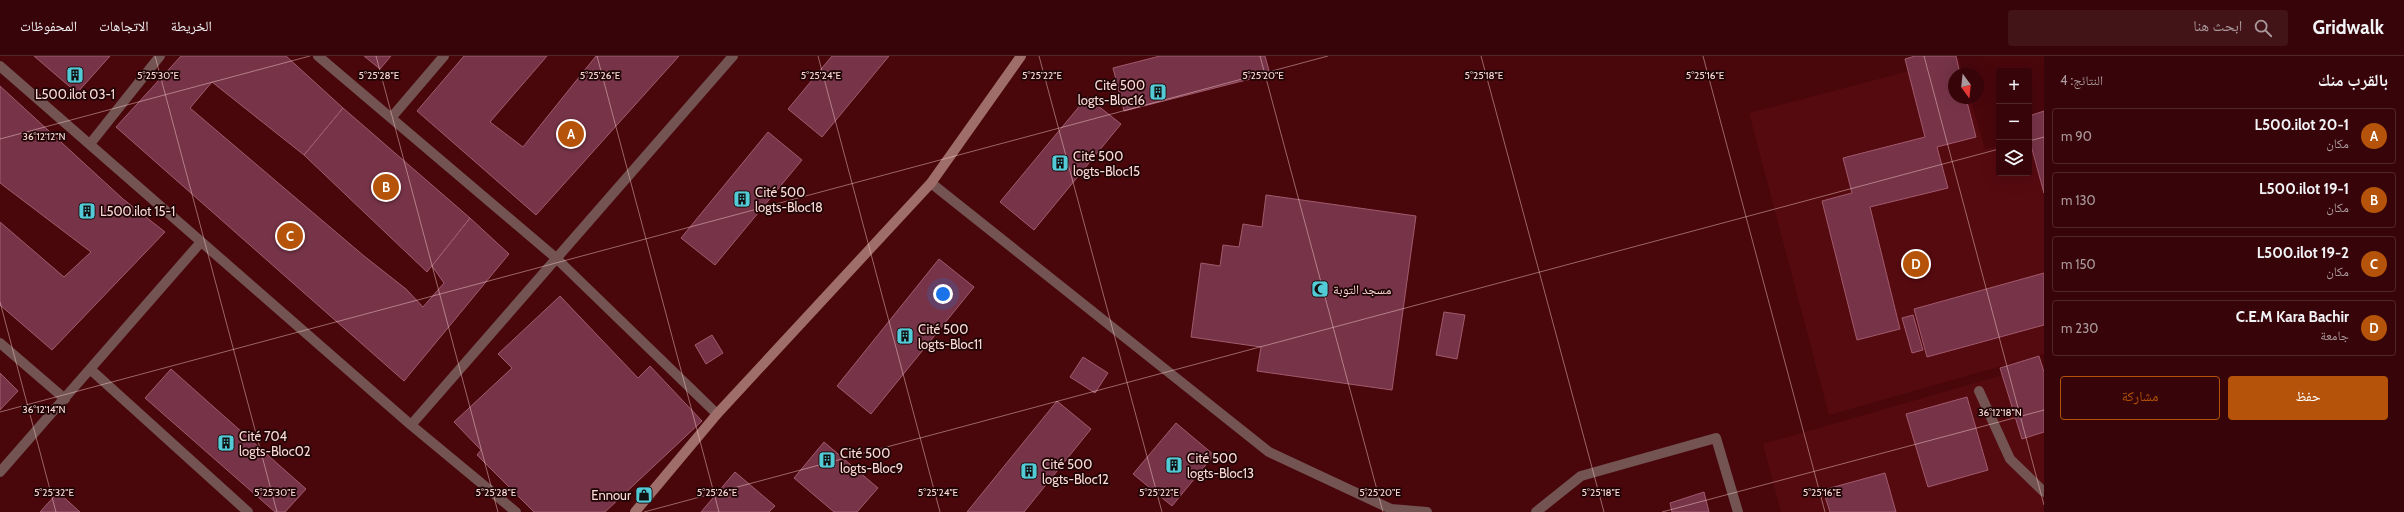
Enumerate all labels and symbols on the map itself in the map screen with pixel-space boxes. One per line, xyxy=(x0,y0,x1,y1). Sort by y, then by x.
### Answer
building icon: L500.ilot 03-1 xyxy=(65,65,85,85)
north arrow xyxy=(1948,68,1984,104)
text: 5°25'30"E xyxy=(137,69,179,82)
text: 5°25'28"E xyxy=(359,69,400,82)
text: 5°25'26"E xyxy=(580,69,621,82)
text: 5°25'24"E xyxy=(801,69,842,82)
text: 5°25'22"E xyxy=(1022,69,1062,82)
text: 5°25'20"E xyxy=(1242,69,1284,82)
text: 5°25'18"E xyxy=(1465,69,1504,82)
text: 5°25'16"E xyxy=(1686,69,1725,82)
place label: Cité 500 logts-Bloc16 xyxy=(1078,77,1145,108)
building icon: Cité 500 logts-Bloc16 xyxy=(1148,82,1168,102)
place label: L500.ilot 03-1 xyxy=(35,86,115,102)
pin: A xyxy=(558,119,584,149)
text: 36°12'12"N xyxy=(23,130,65,143)
place label: Cité 500 logts-Bloc15 xyxy=(1073,148,1140,179)
building icon: Cité 500 logts-Bloc15 xyxy=(1050,153,1070,173)
pin: B xyxy=(373,172,399,202)
place label: Cité 500 logts-Bloc18 xyxy=(755,184,823,215)
building icon: Cité 500 logts-Bloc18 xyxy=(732,189,752,209)
building icon: L500.ilot 15-1 xyxy=(77,201,97,221)
place label: L500.ilot 15-1 xyxy=(100,203,175,219)
pin: C xyxy=(277,221,303,251)
pin: D xyxy=(1903,249,1929,279)
mosque icon: مسجد التوبة xyxy=(1310,279,1330,299)
place label: مسجد التوبة xyxy=(1333,281,1391,298)
your location xyxy=(933,284,953,304)
place label: Cité 500 logts-Bloc11 xyxy=(918,321,982,352)
building icon: Cité 500 logts-Bloc11 xyxy=(895,326,915,346)
text: 36°12'14"N xyxy=(22,403,66,416)
text: 36°12'18"N xyxy=(1978,406,2022,419)
place label: Cité 704 logts-Bloc02 xyxy=(239,428,311,459)
building icon: Cité 704 logts-Bloc02 xyxy=(216,433,236,453)
place label: Cité 500 logts-Bloc9 xyxy=(840,445,903,476)
building icon: Cité 500 logts-Bloc9 xyxy=(817,450,837,470)
place label: Cité 500 logts-Bloc13 xyxy=(1187,450,1254,481)
building icon: Cité 500 logts-Bloc13 xyxy=(1164,455,1184,475)
place label: Cité 500 logts-Bloc12 xyxy=(1042,456,1109,487)
building icon: Cité 500 logts-Bloc12 xyxy=(1019,461,1039,481)
shop icon: Ennour xyxy=(634,485,654,505)
text: 5°25'32"E xyxy=(34,486,75,499)
text: 5°25'30"E xyxy=(254,486,296,499)
text: 5°25'28"E xyxy=(476,486,517,499)
text: 5°25'26"E xyxy=(697,486,738,499)
text: 5°25'24"E xyxy=(918,486,959,499)
text: 5°25'22"E xyxy=(1139,486,1179,499)
text: 5°25'20"E xyxy=(1359,486,1401,499)
text: 5°25'18"E xyxy=(1582,486,1621,499)
text: 5°25'16"E xyxy=(1803,486,1842,499)
place label: Ennour xyxy=(591,487,632,503)

